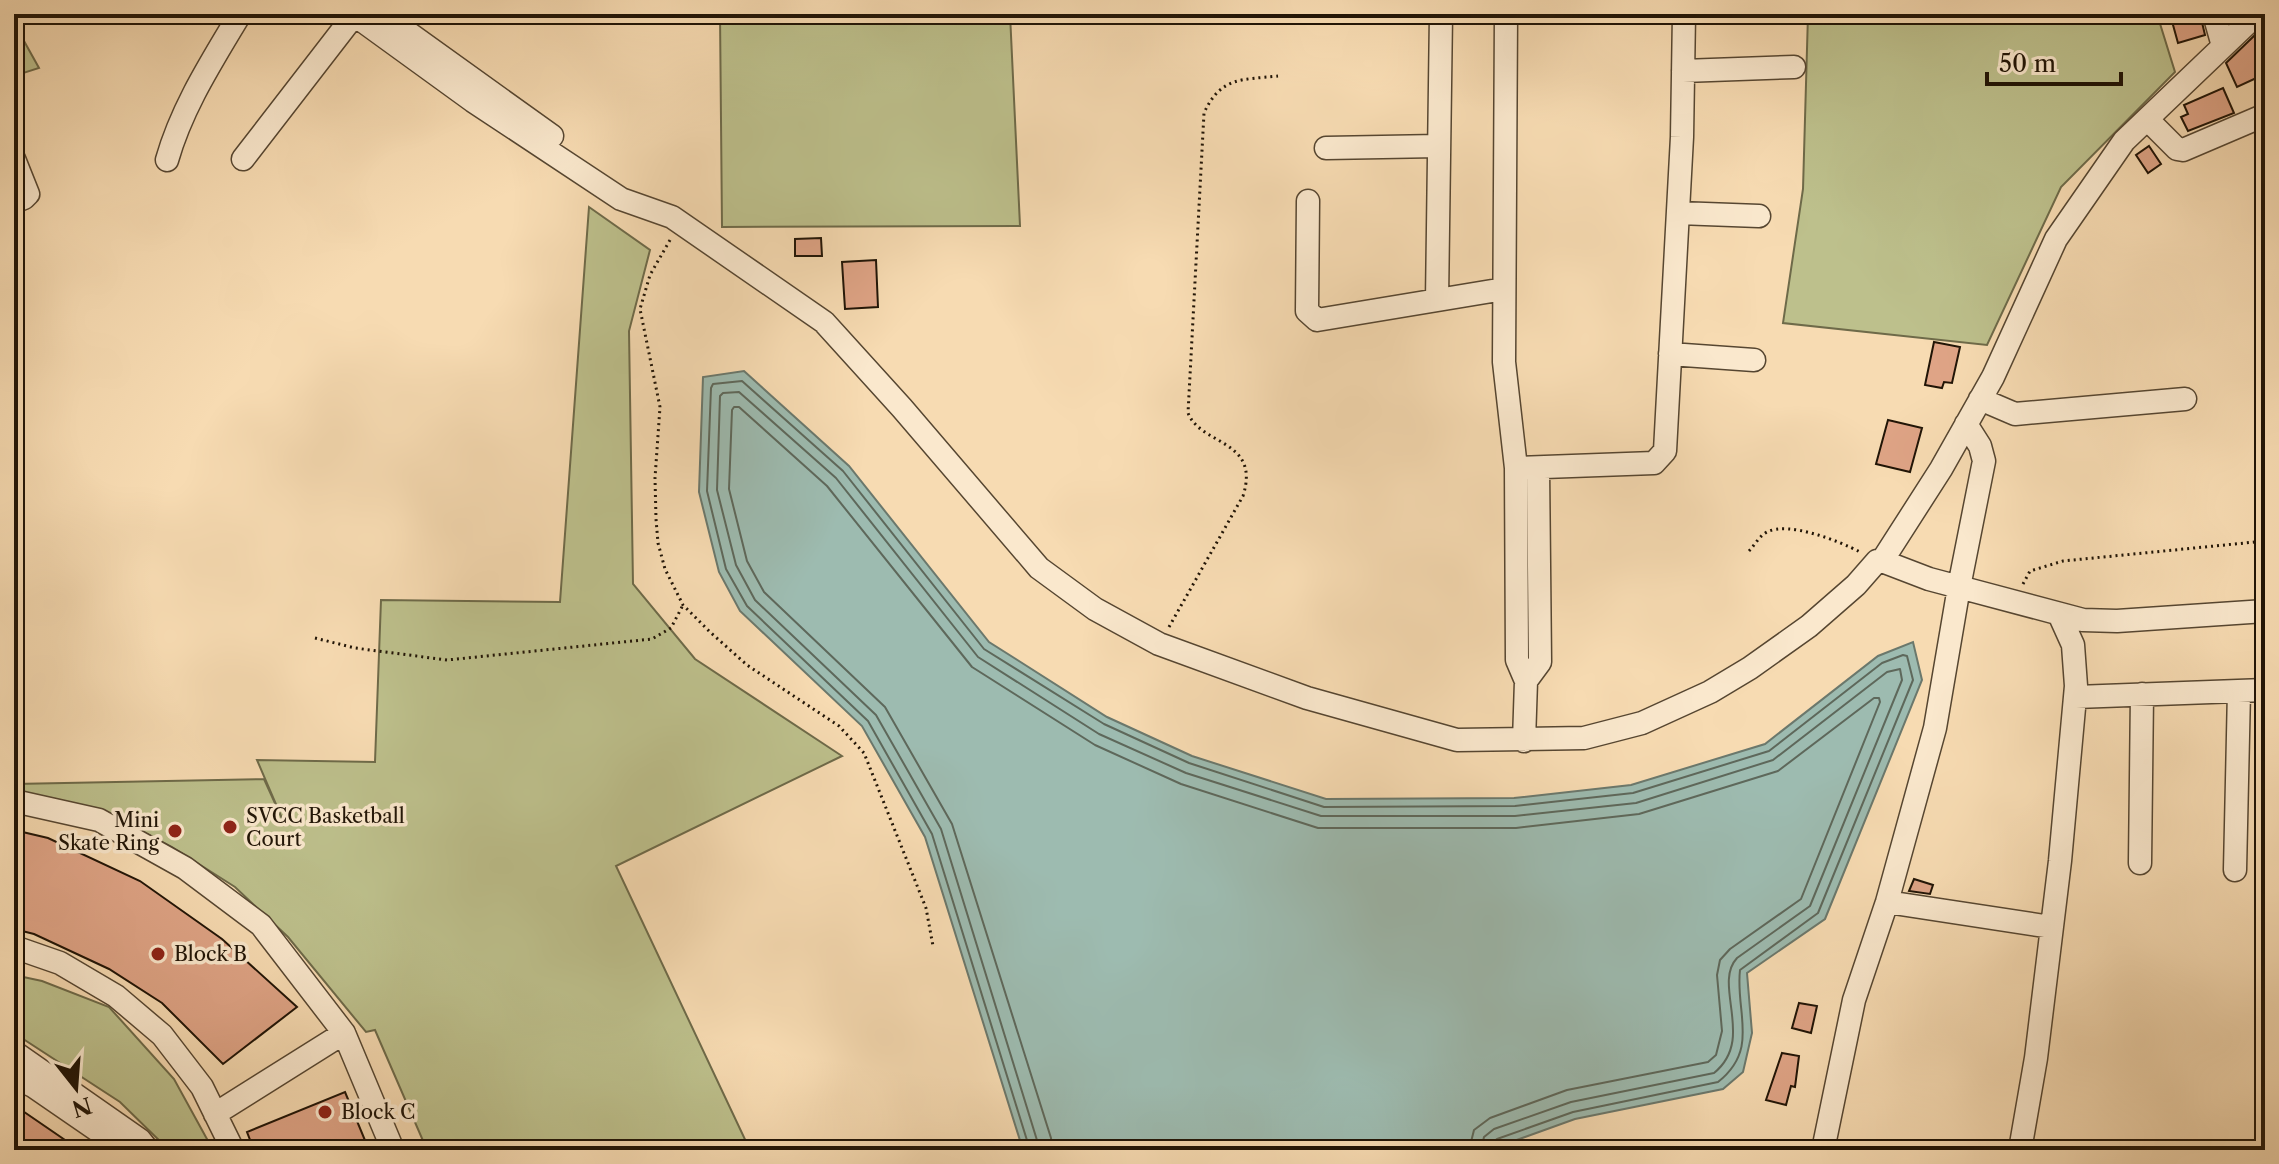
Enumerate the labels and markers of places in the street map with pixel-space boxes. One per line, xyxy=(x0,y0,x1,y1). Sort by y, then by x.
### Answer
place label: SVCC Basketball Court xyxy=(246,804,405,851)
place label: Mini Skate Ring xyxy=(58,808,159,855)
marker: SVCC Basketball Court xyxy=(221,818,239,836)
marker: Mini Skate Ring xyxy=(166,822,184,840)
place label: Block B xyxy=(174,942,247,966)
marker: Block B xyxy=(149,945,167,963)
place label: Block C xyxy=(341,1100,415,1124)
marker: Block C xyxy=(316,1103,334,1121)

